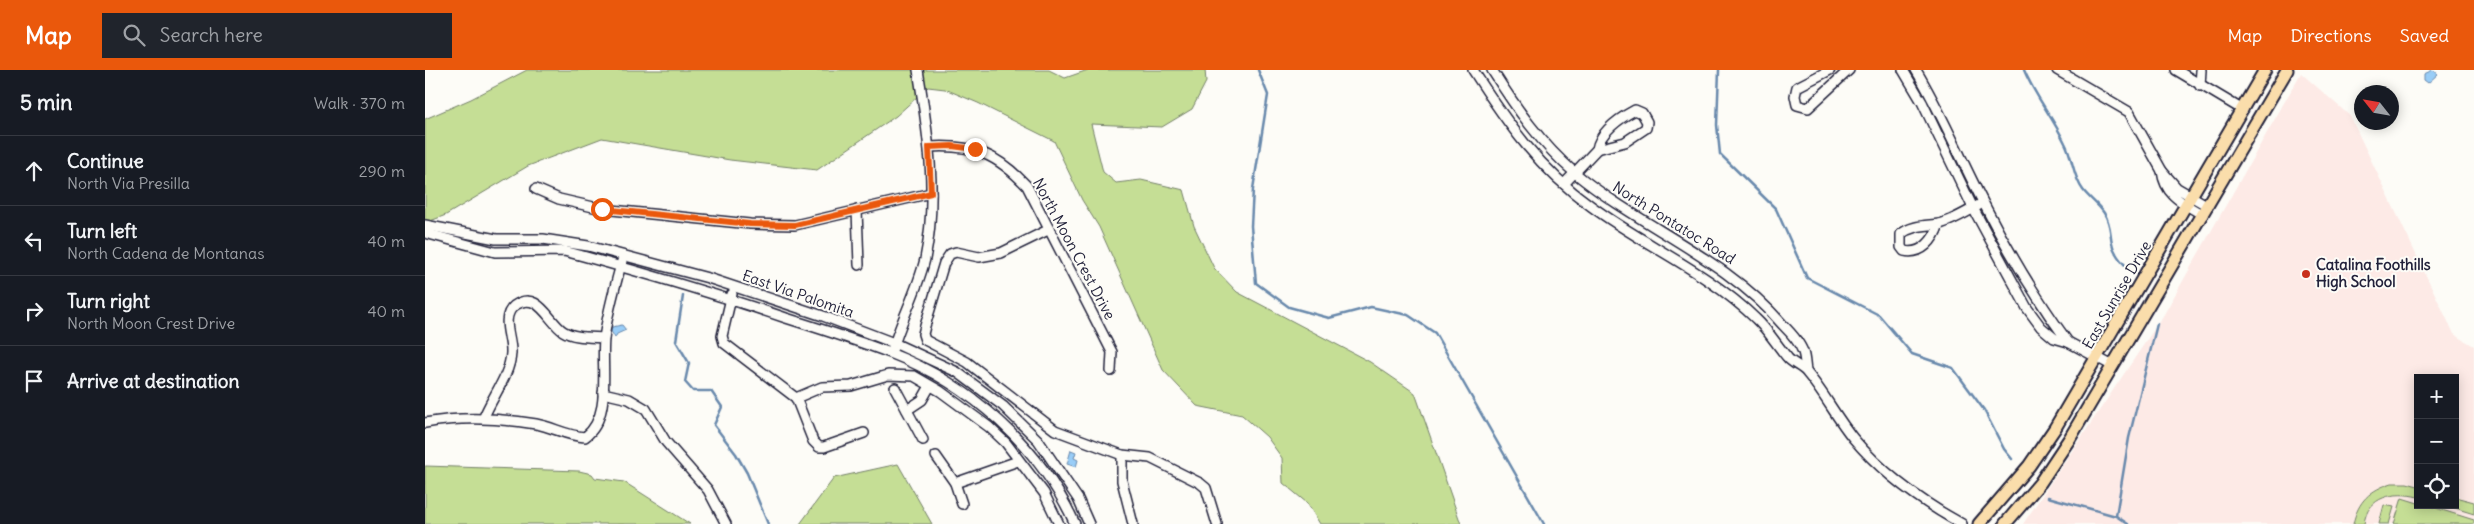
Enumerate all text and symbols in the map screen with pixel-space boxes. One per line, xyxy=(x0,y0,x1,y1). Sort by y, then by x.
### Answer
search box xyxy=(102,13,452,58)
text: Map xyxy=(25,20,72,50)
icon: search xyxy=(120,21,148,49)
text: Search here xyxy=(160,23,263,47)
text: Map xyxy=(2227,24,2262,47)
text: Directions xyxy=(2290,24,2372,47)
text: Saved xyxy=(2400,24,2449,47)
north arrow xyxy=(2354,85,2399,130)
text: 5 min xyxy=(20,89,72,116)
text: Walk · 370 m xyxy=(314,93,405,113)
route end xyxy=(964,138,987,161)
text: Continue xyxy=(67,149,144,173)
icon: ahead xyxy=(20,157,48,185)
text: 290 m xyxy=(359,161,405,181)
text: North Via Presilla xyxy=(67,173,190,193)
street label: North Moon Crest Drive xyxy=(1029,175,1120,323)
street label: North Pontatoc Road xyxy=(1609,177,1739,268)
route start xyxy=(591,198,614,221)
text: Turn left xyxy=(67,219,137,243)
icon: left xyxy=(20,227,48,255)
text: 40 m xyxy=(367,231,405,251)
street label: East Sunrise Drive xyxy=(2078,237,2155,352)
text: North Cadena de Montanas xyxy=(67,243,264,263)
place label: Catalina Foothills High School xyxy=(2316,255,2431,292)
street label: East Via Palomita xyxy=(740,266,857,322)
marker: Catalina Foothills High School xyxy=(2300,268,2312,280)
text: Turn right xyxy=(67,289,150,313)
icon: right xyxy=(20,297,48,325)
text: 40 m xyxy=(367,301,405,321)
text: North Moon Crest Drive xyxy=(67,313,235,333)
icon: arrive xyxy=(20,367,48,395)
text: Arrive at destination xyxy=(67,369,240,393)
map controls xyxy=(2414,374,2459,509)
button: + xyxy=(2414,374,2459,419)
button: − xyxy=(2414,419,2459,464)
button: locate xyxy=(2414,464,2459,509)

